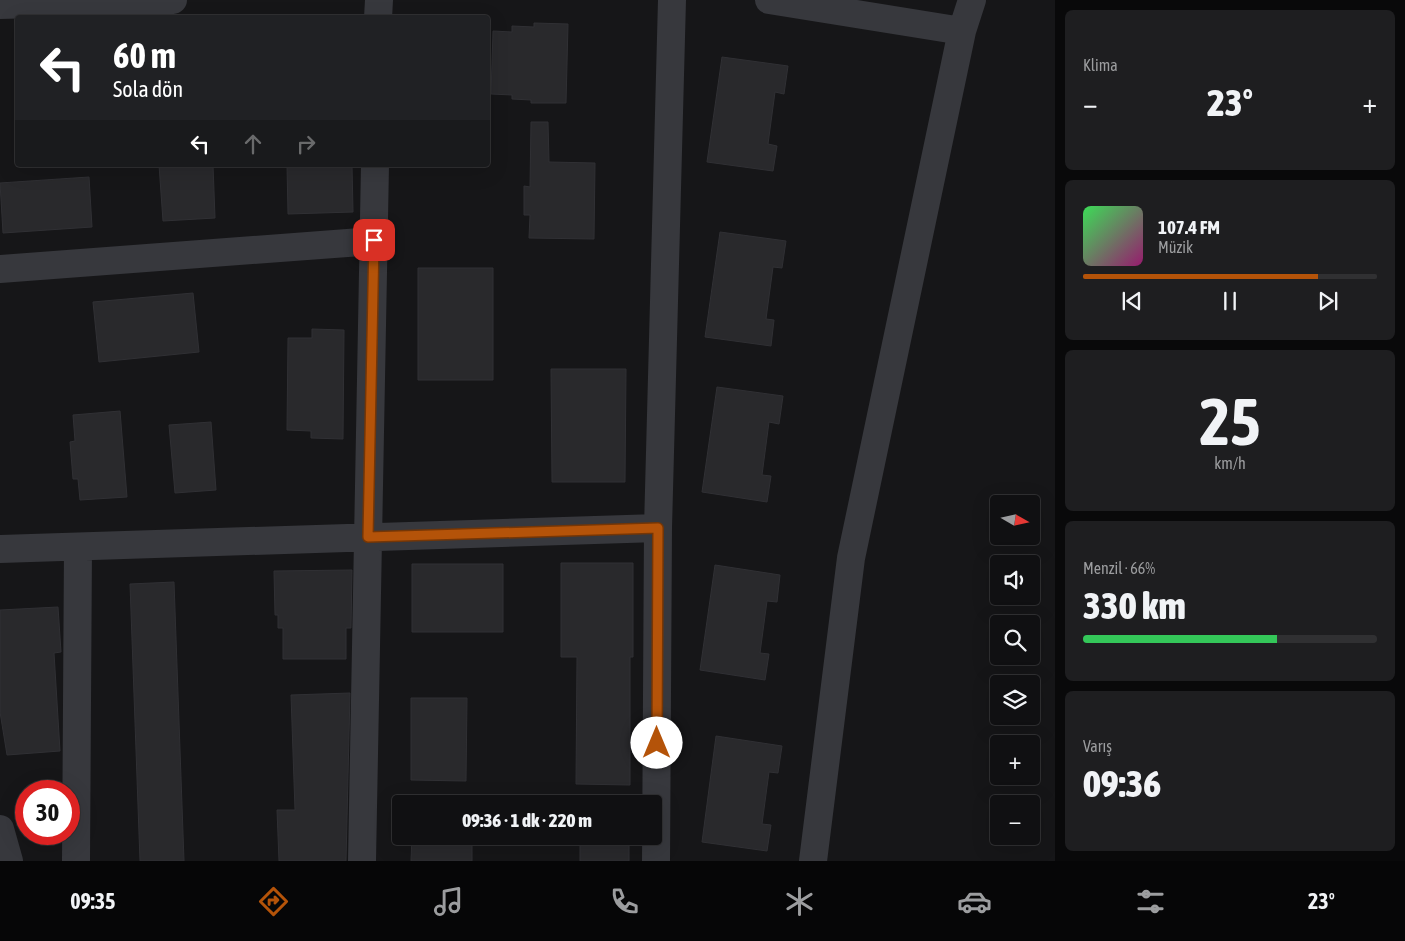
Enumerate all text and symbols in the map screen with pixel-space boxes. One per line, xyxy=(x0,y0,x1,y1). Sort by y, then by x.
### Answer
icon: left xyxy=(30,35,95,100)
text: 60 m xyxy=(113,35,176,75)
text: Klima xyxy=(1083,56,1118,74)
text: Sola dön xyxy=(113,76,183,102)
text: 23° xyxy=(1207,81,1253,124)
text: − xyxy=(1083,87,1098,119)
text: + xyxy=(1362,87,1377,119)
icon: left xyxy=(186,130,214,158)
icon: ahead xyxy=(239,130,267,158)
icon: right xyxy=(292,130,320,158)
text: 107.4 FM xyxy=(1158,216,1220,238)
pin xyxy=(353,219,395,261)
icon: arrive xyxy=(360,226,388,254)
text: Müzik xyxy=(1158,238,1193,256)
icon: previous xyxy=(1118,287,1146,315)
icon: pause xyxy=(1216,287,1244,315)
icon: next xyxy=(1314,287,1342,315)
text: 25 xyxy=(1199,384,1261,459)
text: km/h xyxy=(1214,454,1246,472)
north arrow xyxy=(990,495,1040,545)
map controls xyxy=(990,495,1040,845)
button: sound xyxy=(990,555,1040,605)
text: Menzil · 66% xyxy=(1083,559,1155,577)
text: 330 km xyxy=(1083,584,1186,627)
button: search xyxy=(990,615,1040,665)
button: layers xyxy=(990,675,1040,725)
position arrow xyxy=(630,716,682,768)
button: + xyxy=(990,735,1040,785)
text: Varış xyxy=(1083,737,1112,755)
text: 09:36 xyxy=(1083,762,1161,805)
speed limit sign: 30 xyxy=(15,780,80,845)
button: − xyxy=(990,795,1040,845)
text: 09:36 · 1 dk · 220 m xyxy=(462,809,592,831)
icon: directions xyxy=(256,884,291,919)
icon: music xyxy=(431,884,466,919)
icon: phone xyxy=(607,884,642,919)
icon: climate xyxy=(782,884,817,919)
icon: car xyxy=(957,884,992,919)
icon: filters xyxy=(1133,884,1168,919)
text: 09:35 xyxy=(70,888,115,914)
text: 23° xyxy=(1308,888,1335,914)

